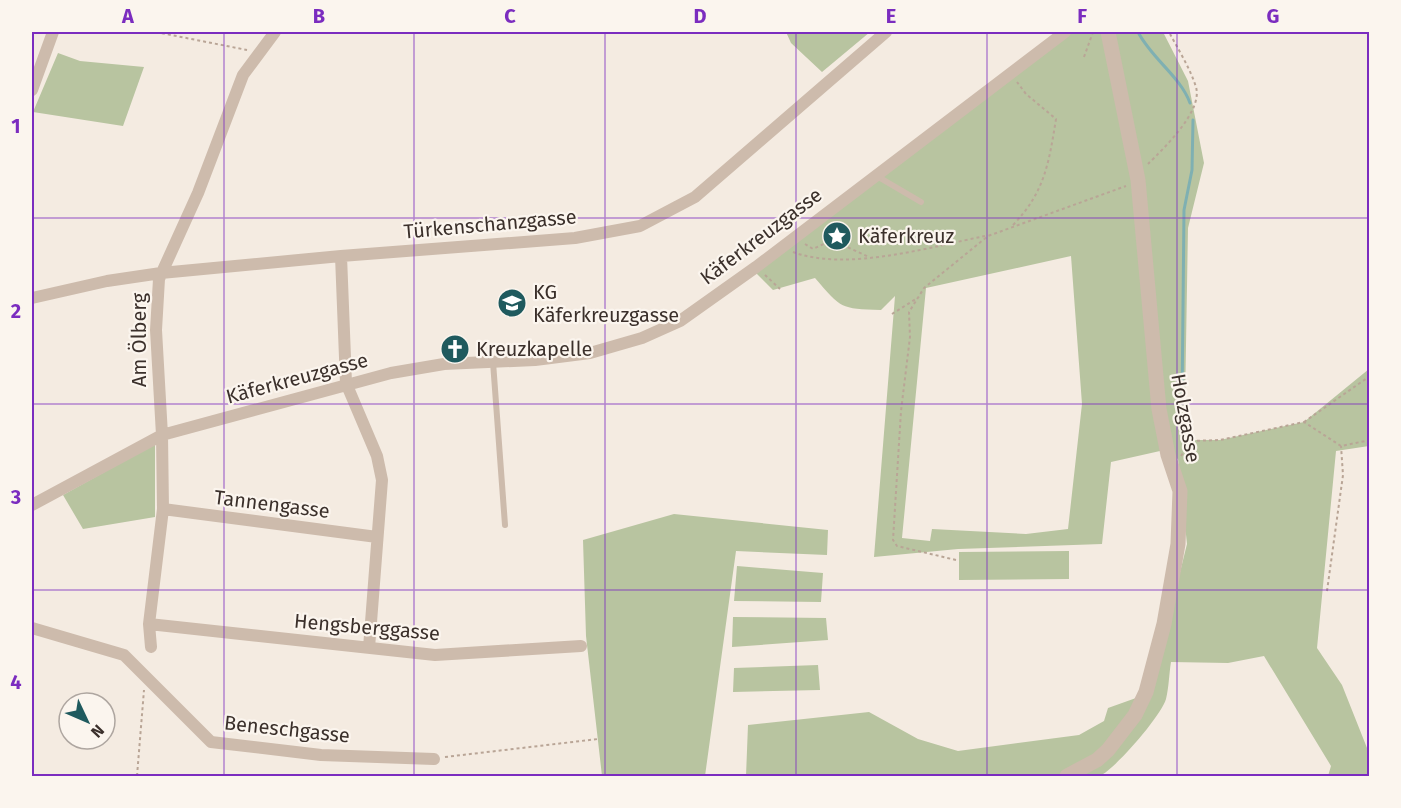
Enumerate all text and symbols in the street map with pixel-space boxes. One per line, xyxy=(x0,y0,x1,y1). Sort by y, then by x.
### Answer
text: A xyxy=(121,4,135,28)
text: B xyxy=(313,4,325,28)
text: C xyxy=(504,4,516,28)
text: D xyxy=(693,4,707,28)
text: E xyxy=(886,4,896,28)
text: F xyxy=(1077,4,1087,28)
text: G xyxy=(1267,4,1279,28)
text: 1 xyxy=(11,114,21,138)
street label: Käferkreuzgasse xyxy=(695,182,827,290)
street label: Türkenschanzgasse xyxy=(403,204,577,244)
place icon: Käferkreuz xyxy=(821,220,853,252)
place label: Käferkreuz xyxy=(858,224,955,248)
place label: KG Käferkreuzgasse xyxy=(533,280,679,327)
school or university icon: KG Käferkreuzgasse xyxy=(496,287,528,319)
street label: Am Ölberg xyxy=(127,292,151,387)
text: 2 xyxy=(11,299,21,323)
church icon: Kreuzkapelle xyxy=(439,333,471,365)
place label: Kreuzkapelle xyxy=(476,337,592,361)
street label: Käferkreuzgasse xyxy=(223,347,371,409)
street label: Holzgasse xyxy=(1166,372,1206,464)
text: 3 xyxy=(10,485,21,509)
street label: Tannengasse xyxy=(213,485,331,523)
street label: Hengsberggasse xyxy=(293,609,441,645)
text: 4 xyxy=(10,670,22,694)
north arrow xyxy=(57,691,117,751)
street label: Beneschgasse xyxy=(223,710,351,748)
text: N xyxy=(87,721,108,741)

